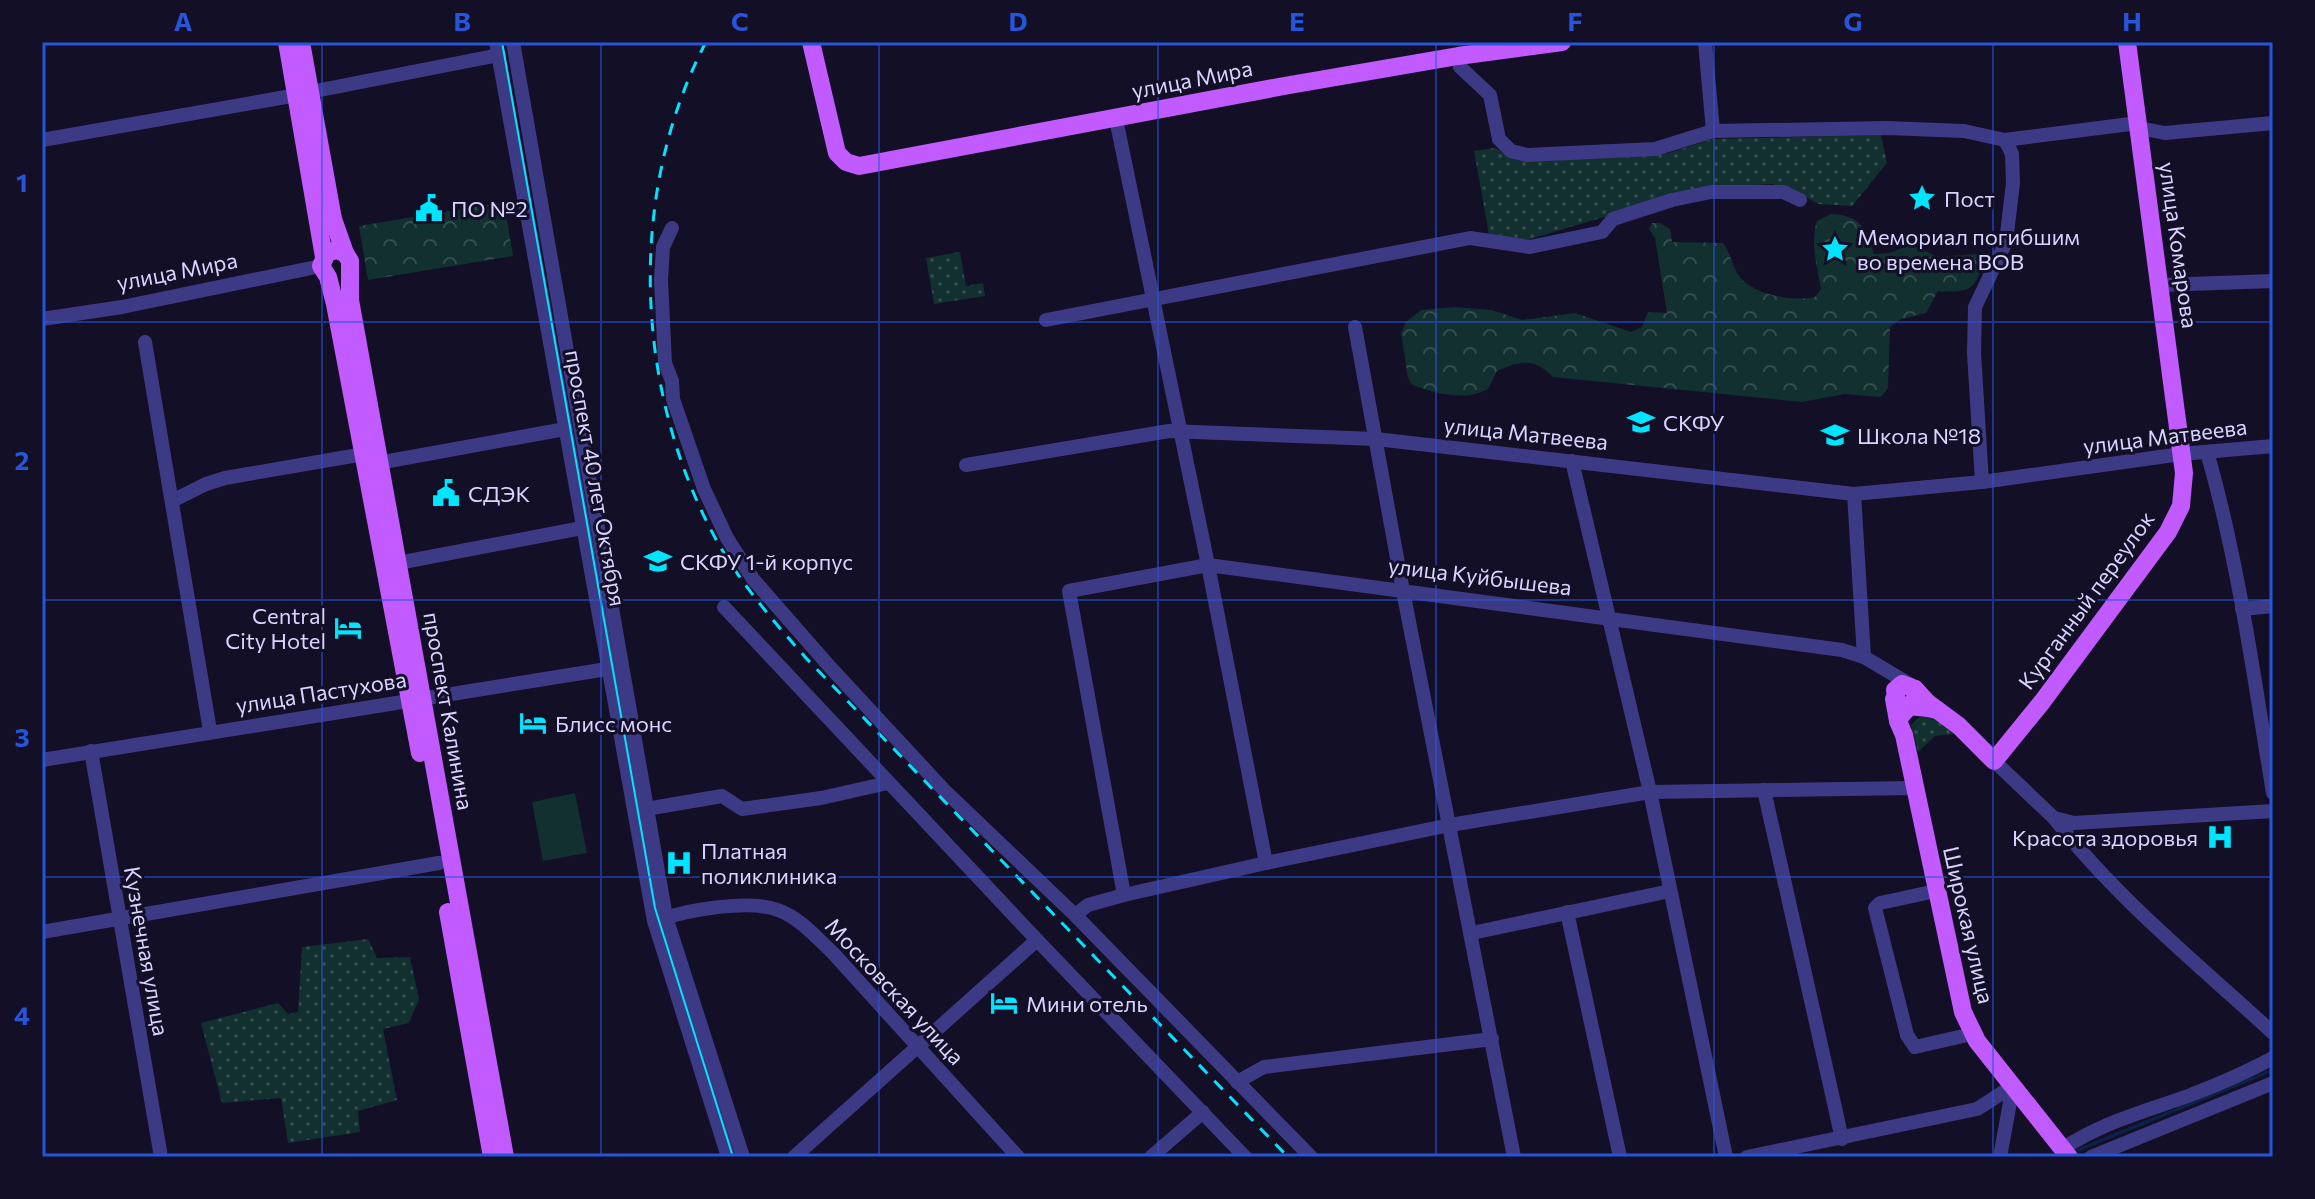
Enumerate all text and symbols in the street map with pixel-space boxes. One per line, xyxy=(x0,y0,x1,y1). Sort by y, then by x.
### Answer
text: A xyxy=(174,5,193,36)
text: B xyxy=(453,5,471,36)
text: C xyxy=(731,5,749,36)
text: D xyxy=(1008,5,1028,36)
text: E xyxy=(1289,5,1305,36)
text: F xyxy=(1567,5,1583,36)
text: G xyxy=(1844,5,1862,36)
text: H xyxy=(2122,5,2142,36)
street label: улица Мира xyxy=(1129,54,1255,104)
street label: улица Комарова xyxy=(2154,160,2204,330)
text: 1 xyxy=(16,166,28,197)
place icon: Пост xyxy=(1907,183,1937,213)
place label: Пост xyxy=(1944,185,1995,212)
public building icon: ПО №2 xyxy=(414,193,444,223)
place label: ПО №2 xyxy=(451,195,528,222)
place label: Мемориал погибшим во времена ВОВ xyxy=(1857,223,2080,275)
place icon: Мемориал погибшим во времена ВОВ xyxy=(1820,234,1850,264)
street label: улица Мира xyxy=(114,246,240,296)
street label: проспект 40 лет Октября xyxy=(560,348,632,608)
school or university icon: СКФУ xyxy=(1626,407,1656,437)
place label: СКФУ xyxy=(1663,409,1725,436)
street label: улица Матвеева xyxy=(1443,411,1609,455)
street label: улица Матвеева xyxy=(2081,413,2249,459)
school or university icon: Школа №18 xyxy=(1820,420,1850,450)
place label: Школа №18 xyxy=(1857,422,1981,449)
text: 2 xyxy=(15,444,29,475)
public building icon: СДЭК xyxy=(431,478,461,508)
place label: СДЭК xyxy=(468,480,530,507)
street label: Курганный переулок xyxy=(2012,505,2160,694)
school or university icon: СКФУ 1-й корпус xyxy=(643,546,673,576)
place label: СКФУ 1-й корпус xyxy=(680,548,853,575)
street label: улица Куйбышева xyxy=(1387,551,1573,601)
place label: Central City Hotel xyxy=(225,602,326,654)
street label: проспект Калинина xyxy=(418,610,480,812)
hotel icon: Central City Hotel xyxy=(333,613,363,643)
street label: улица Пастухова xyxy=(234,665,408,719)
hotel icon: Блисс монс xyxy=(518,708,548,738)
place label: Блисс монс xyxy=(555,710,672,737)
text: 3 xyxy=(14,721,30,752)
hospital icon: Красота здоровья xyxy=(2205,822,2235,852)
place label: Красота здоровья xyxy=(2012,824,2198,851)
place label: Платная поликлиника xyxy=(701,837,837,889)
street label: Широкая улица xyxy=(1938,844,2000,1006)
hospital icon: Платная поликлиника xyxy=(664,848,694,878)
street label: Кузнечная улица xyxy=(119,864,175,1038)
street label: Московская улица xyxy=(820,912,970,1070)
hotel icon: Мини отель xyxy=(989,988,1019,1018)
place label: Мини отель xyxy=(1026,990,1148,1017)
text: 4 xyxy=(14,999,30,1030)

